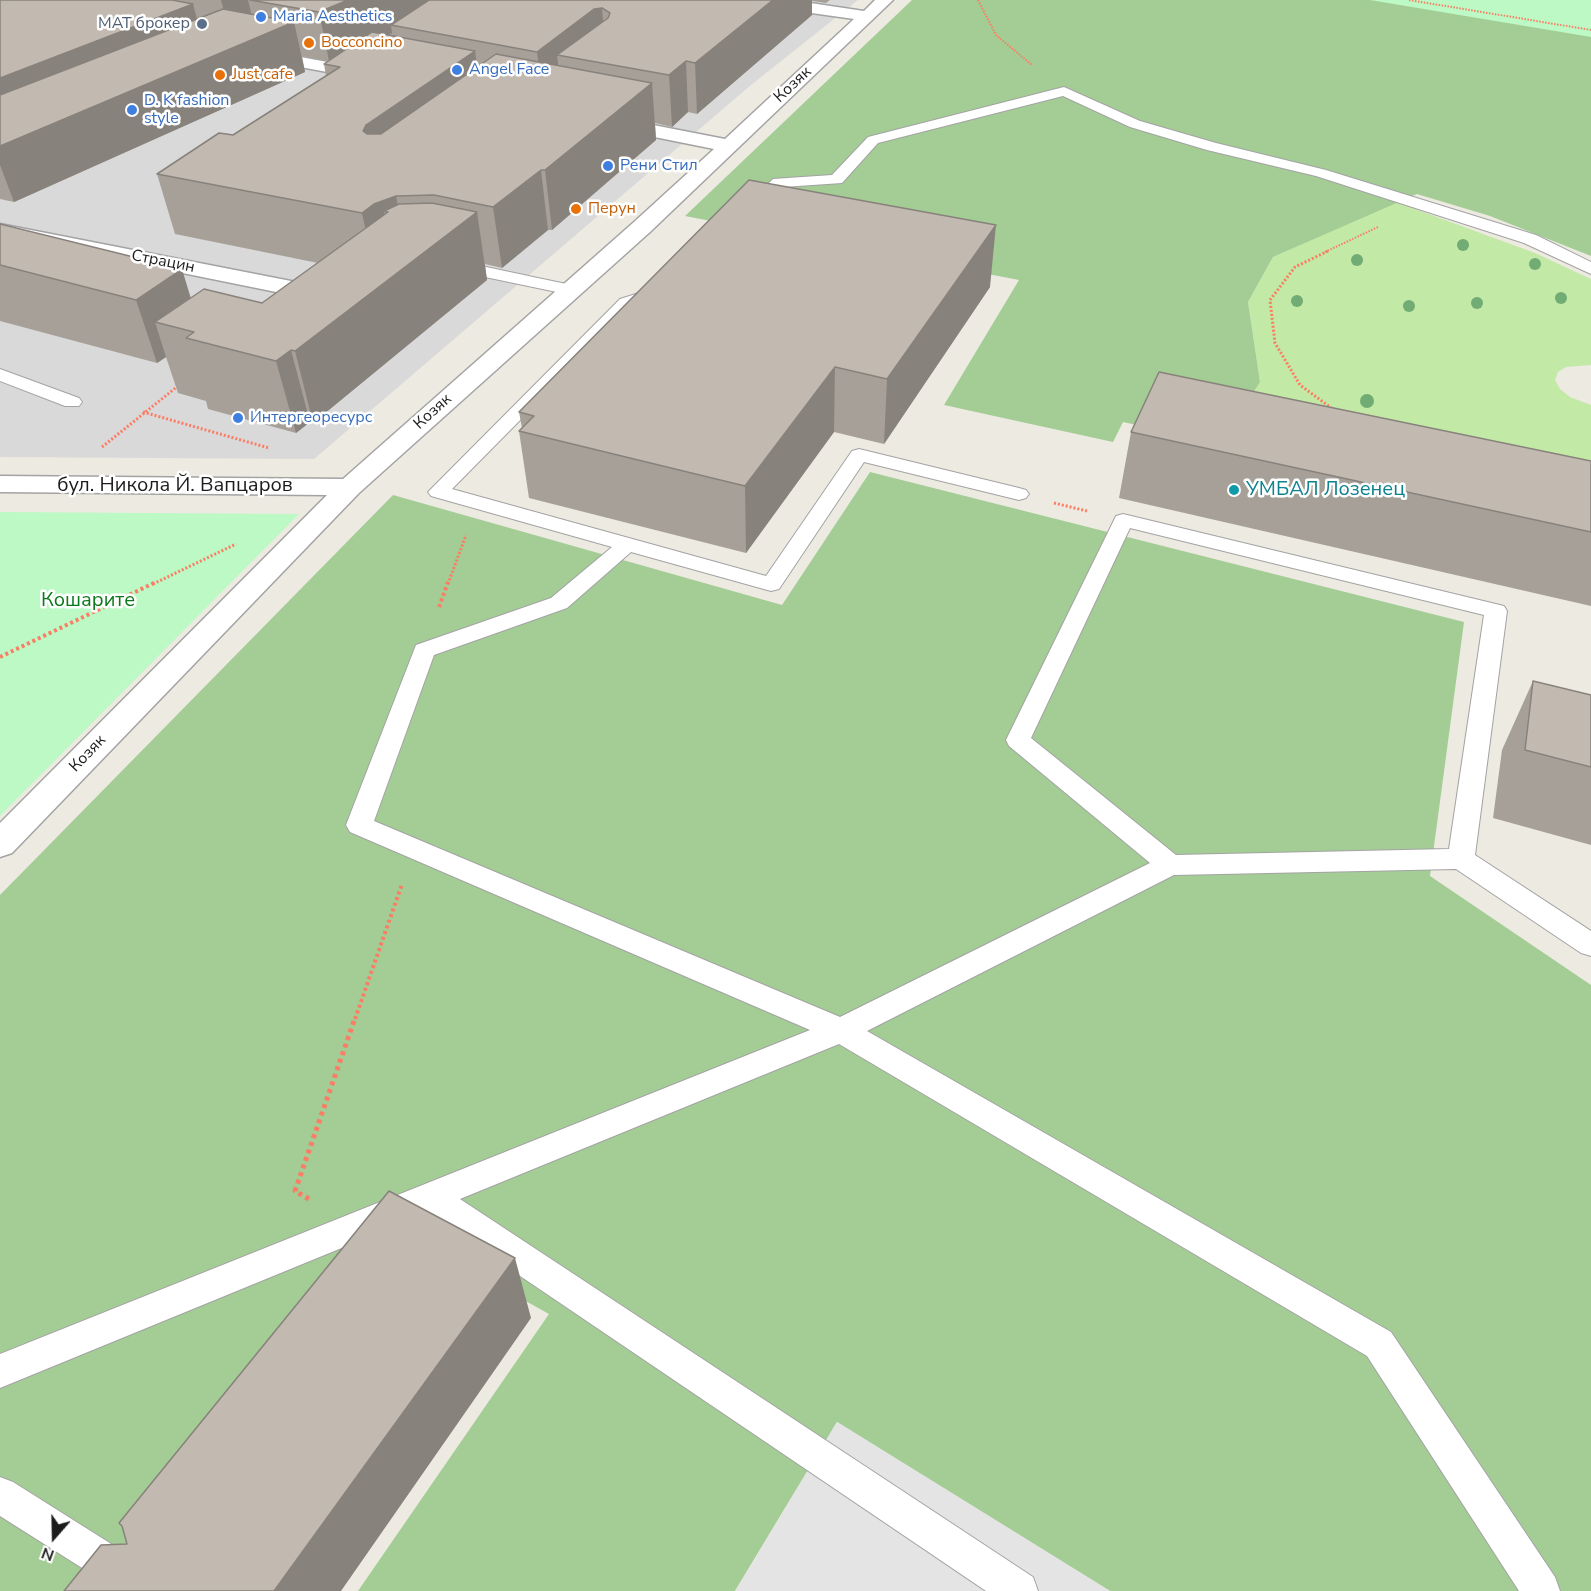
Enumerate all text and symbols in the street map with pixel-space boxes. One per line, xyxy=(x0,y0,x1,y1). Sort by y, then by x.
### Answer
place label: Maria Aesthetics xyxy=(273,7,393,27)
marker: Maria Aesthetics xyxy=(254,10,268,24)
place label: МАТ брокер xyxy=(98,14,190,34)
marker: МАТ брокер xyxy=(195,17,209,31)
place label: Bocconcino xyxy=(321,33,402,53)
marker: Bocconcino xyxy=(302,36,316,50)
place label: Angel Face xyxy=(469,60,549,80)
marker: Angel Face xyxy=(450,63,464,77)
street label: Козяк xyxy=(770,63,816,107)
place label: Just cafe xyxy=(232,65,293,85)
marker: Just cafe xyxy=(213,68,227,82)
place label: D. K fashion style xyxy=(144,91,229,129)
marker: D. K fashion style xyxy=(125,103,139,117)
place label: Рени Стил xyxy=(620,156,698,176)
marker: Рени Стил xyxy=(601,159,615,173)
place label: Перун xyxy=(588,199,636,219)
marker: Перун xyxy=(569,202,583,216)
street label: Страцин xyxy=(130,246,196,278)
street label: Козяк xyxy=(410,390,456,434)
place label: Интергеоресурс xyxy=(250,408,372,428)
marker: Интергеоресурс xyxy=(231,411,245,425)
street label: бул. Никола Й. Вапцаров xyxy=(57,474,293,498)
place label: УМБАЛ Лозенец xyxy=(1246,478,1405,502)
marker: УМБАЛ Лозенец xyxy=(1227,483,1241,497)
park label: Кошарите xyxy=(41,589,135,613)
street label: Козяк xyxy=(66,731,110,777)
north arrow xyxy=(24,1507,84,1567)
text: N xyxy=(38,1542,57,1566)

